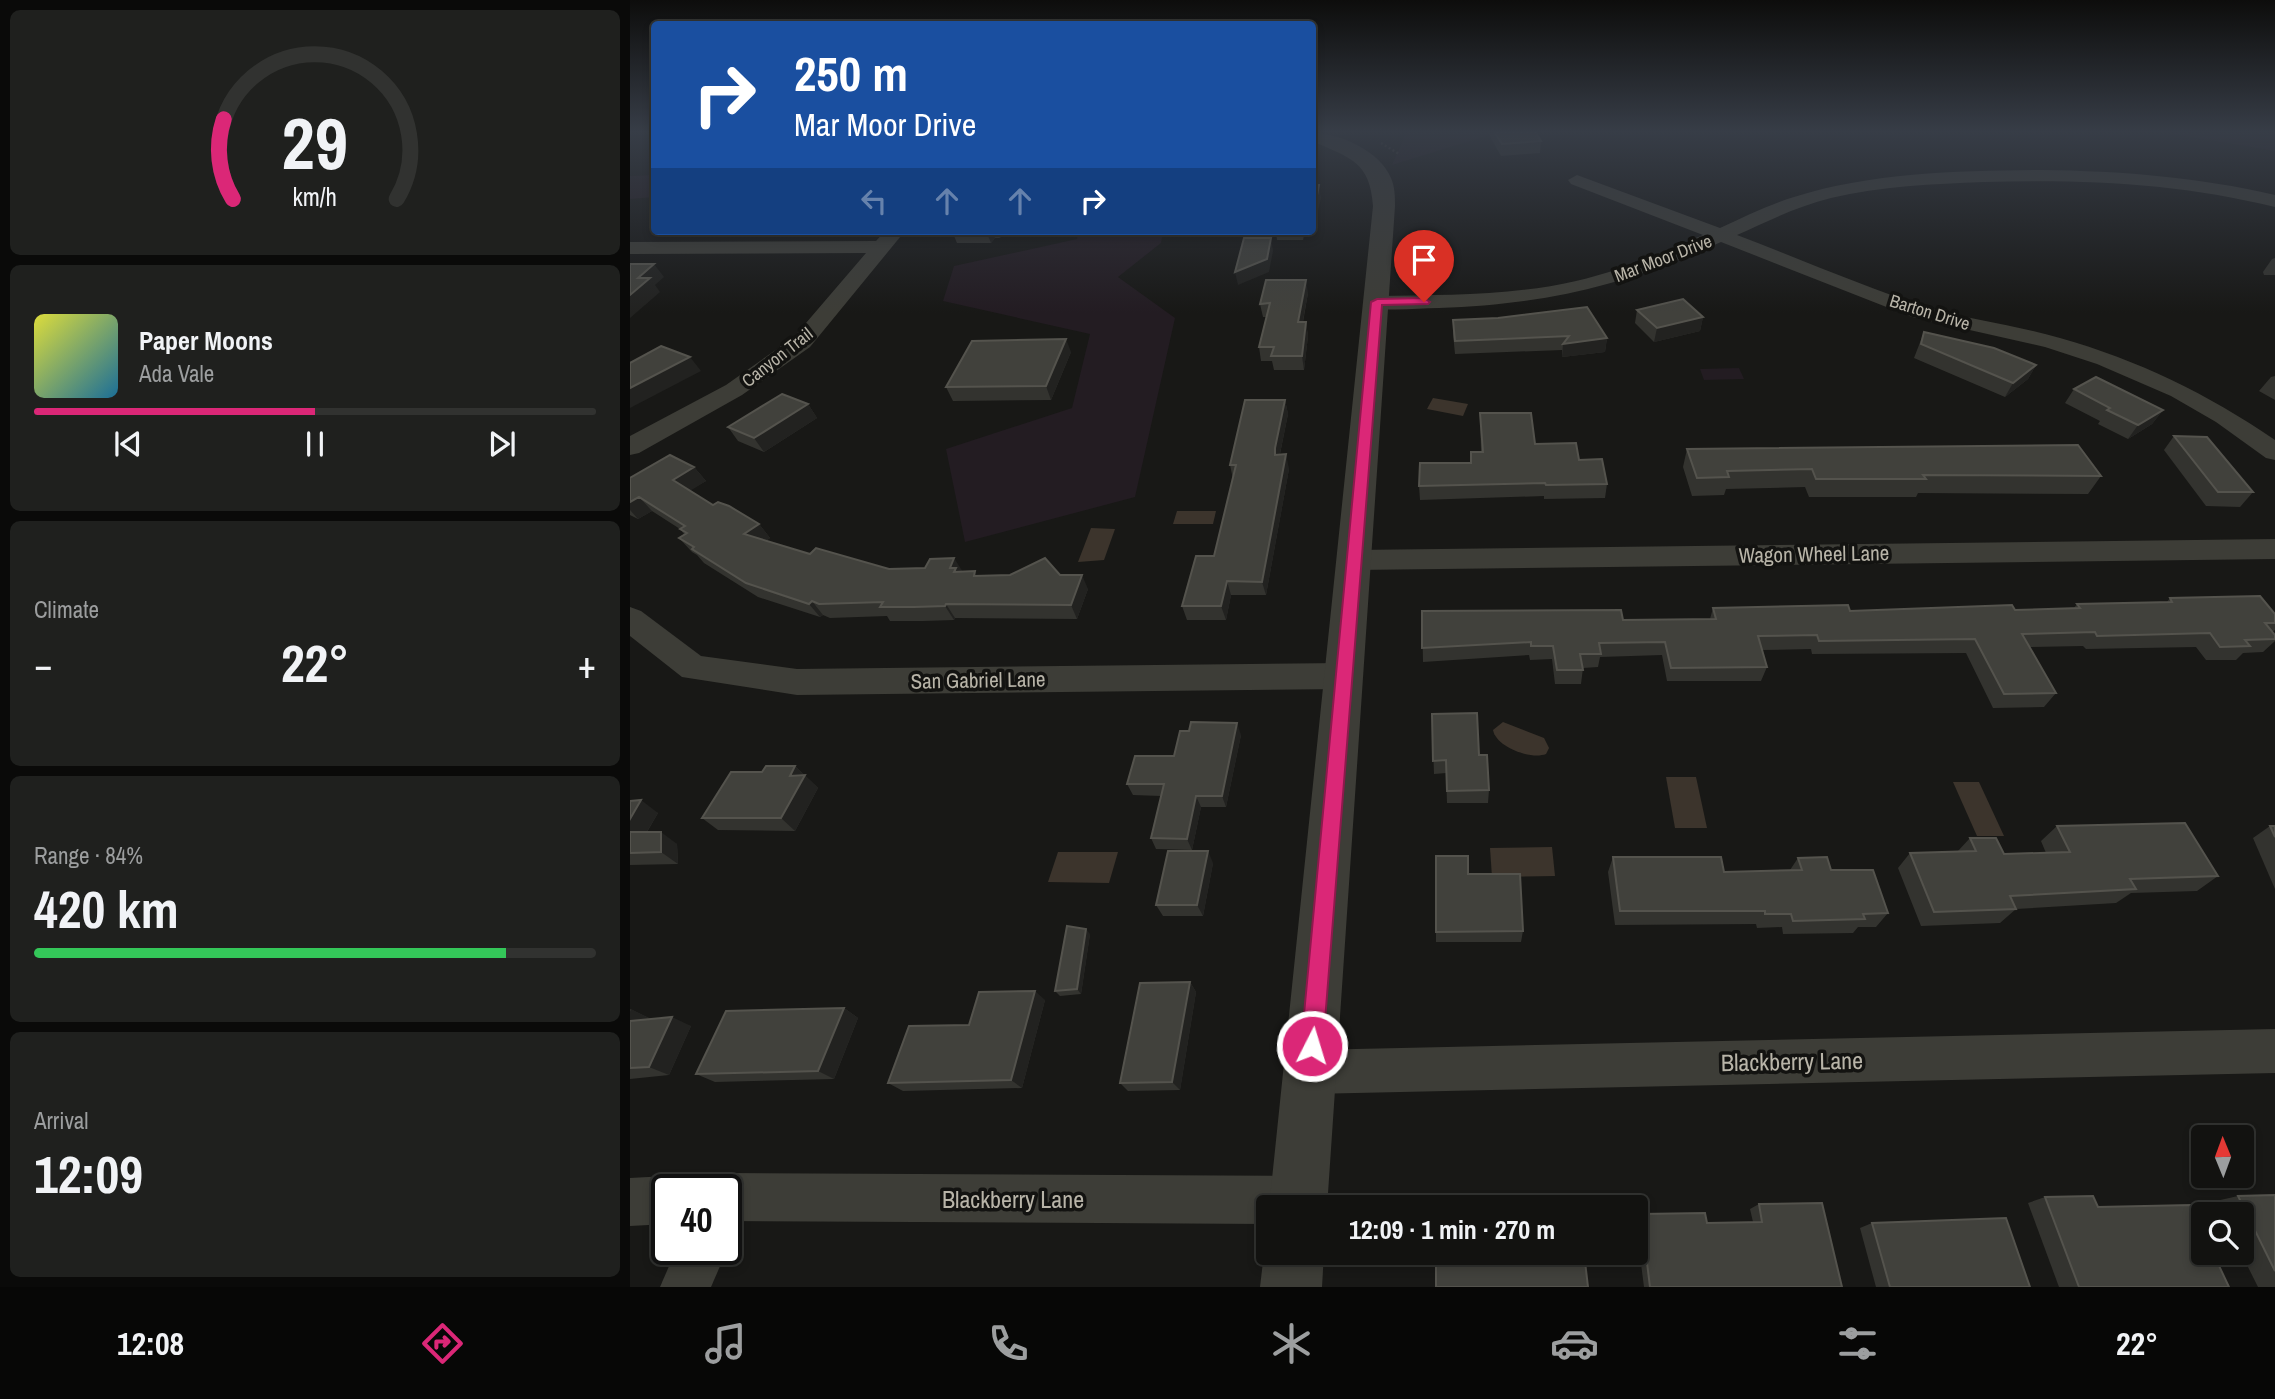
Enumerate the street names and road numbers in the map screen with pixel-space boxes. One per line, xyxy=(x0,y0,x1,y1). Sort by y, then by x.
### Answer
street label: Mar Moor Drive xyxy=(1611,228,1715,288)
street label: Barton Drive xyxy=(1887,288,1973,336)
street label: Canyon Trail xyxy=(736,321,818,393)
street label: Wagon Wheel Lane xyxy=(1738,538,1890,570)
street label: San Gabriel Lane xyxy=(910,664,1046,696)
street label: Blackberry Lane xyxy=(1721,1044,1863,1078)
street label: Blackberry Lane xyxy=(942,1183,1084,1215)

